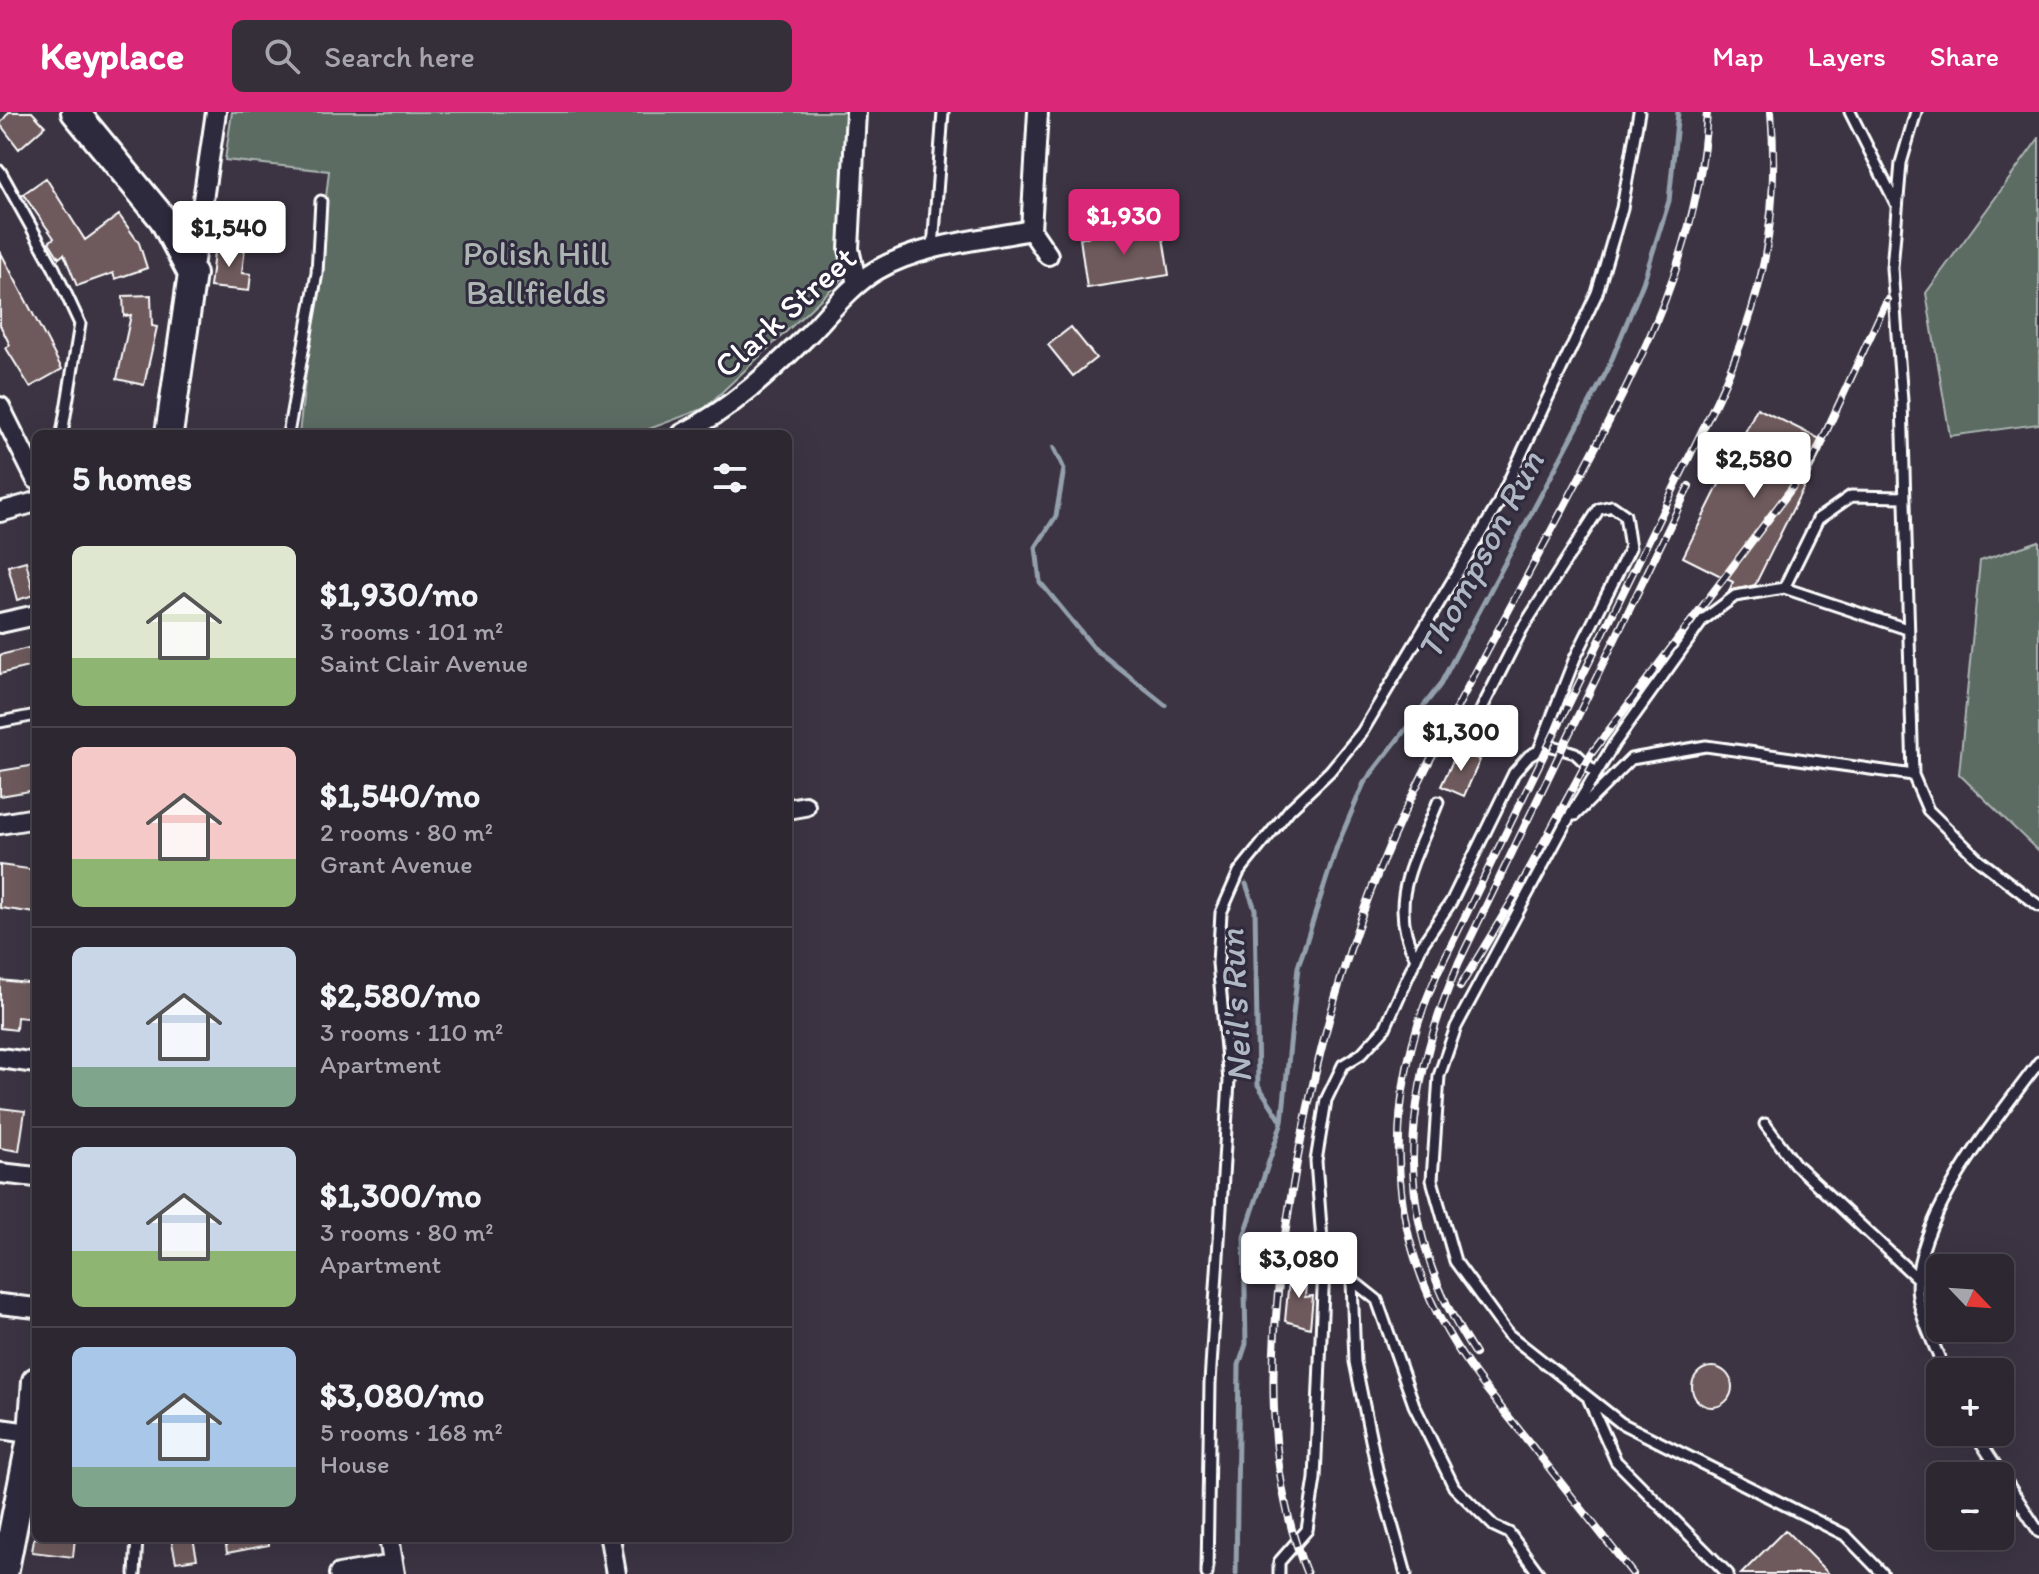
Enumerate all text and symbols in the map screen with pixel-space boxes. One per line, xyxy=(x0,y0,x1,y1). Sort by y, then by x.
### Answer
search box xyxy=(232,20,792,92)
text: Keyplace xyxy=(40,33,184,79)
icon: search xyxy=(260,34,304,78)
text: Search here xyxy=(324,38,475,75)
text: Map xyxy=(1712,39,1764,73)
text: Layers xyxy=(1808,39,1886,73)
text: Share xyxy=(1930,39,1999,73)
pin: $1,930 xyxy=(1059,189,1189,257)
text: $1,930 xyxy=(1086,199,1162,231)
pin: $1,540 xyxy=(164,201,294,269)
text: $1,540 xyxy=(191,211,267,243)
park label: Polish Hill Ballfields xyxy=(463,233,610,313)
street label: Clark Street xyxy=(705,238,865,386)
pin: $2,580 xyxy=(1689,432,1819,500)
text: $2,580 xyxy=(1716,442,1792,474)
water label: Thompson Run xyxy=(1407,443,1553,667)
icon: filters xyxy=(708,456,752,500)
text: 5 homes xyxy=(72,458,192,499)
text: $1,930/mo xyxy=(320,574,478,615)
icon: home xyxy=(136,578,232,674)
text: 3 rooms · 101 m² xyxy=(320,615,503,647)
text: Saint Clair Avenue xyxy=(320,647,528,679)
pin: $1,300 xyxy=(1396,705,1526,773)
text: $1,300 xyxy=(1422,715,1500,747)
text: $1,540/mo xyxy=(320,775,480,816)
icon: home xyxy=(136,779,232,875)
text: 2 rooms · 80 m² xyxy=(320,816,493,848)
text: Grant Avenue xyxy=(320,848,473,880)
water label: Neil's Run xyxy=(1209,927,1260,1084)
text: $2,580/mo xyxy=(320,975,481,1016)
icon: home xyxy=(136,979,232,1075)
text: 3 rooms · 110 m² xyxy=(320,1016,503,1048)
text: Apartment xyxy=(320,1048,441,1080)
text: $1,300/mo xyxy=(320,1175,482,1216)
icon: home xyxy=(136,1179,232,1275)
text: 3 rooms · 80 m² xyxy=(320,1216,494,1248)
pin: $3,080 xyxy=(1234,1232,1364,1300)
text: $3,080 xyxy=(1259,1242,1339,1274)
text: Apartment xyxy=(320,1248,441,1280)
north arrow xyxy=(1926,1254,2014,1342)
map controls xyxy=(1926,1254,2014,1550)
button: + xyxy=(1926,1358,2014,1446)
text: $3,080/mo xyxy=(320,1375,485,1416)
icon: home xyxy=(136,1379,232,1475)
text: 5 rooms · 168 m² xyxy=(320,1416,503,1448)
text: House xyxy=(320,1448,390,1480)
button: − xyxy=(1926,1462,2014,1550)

